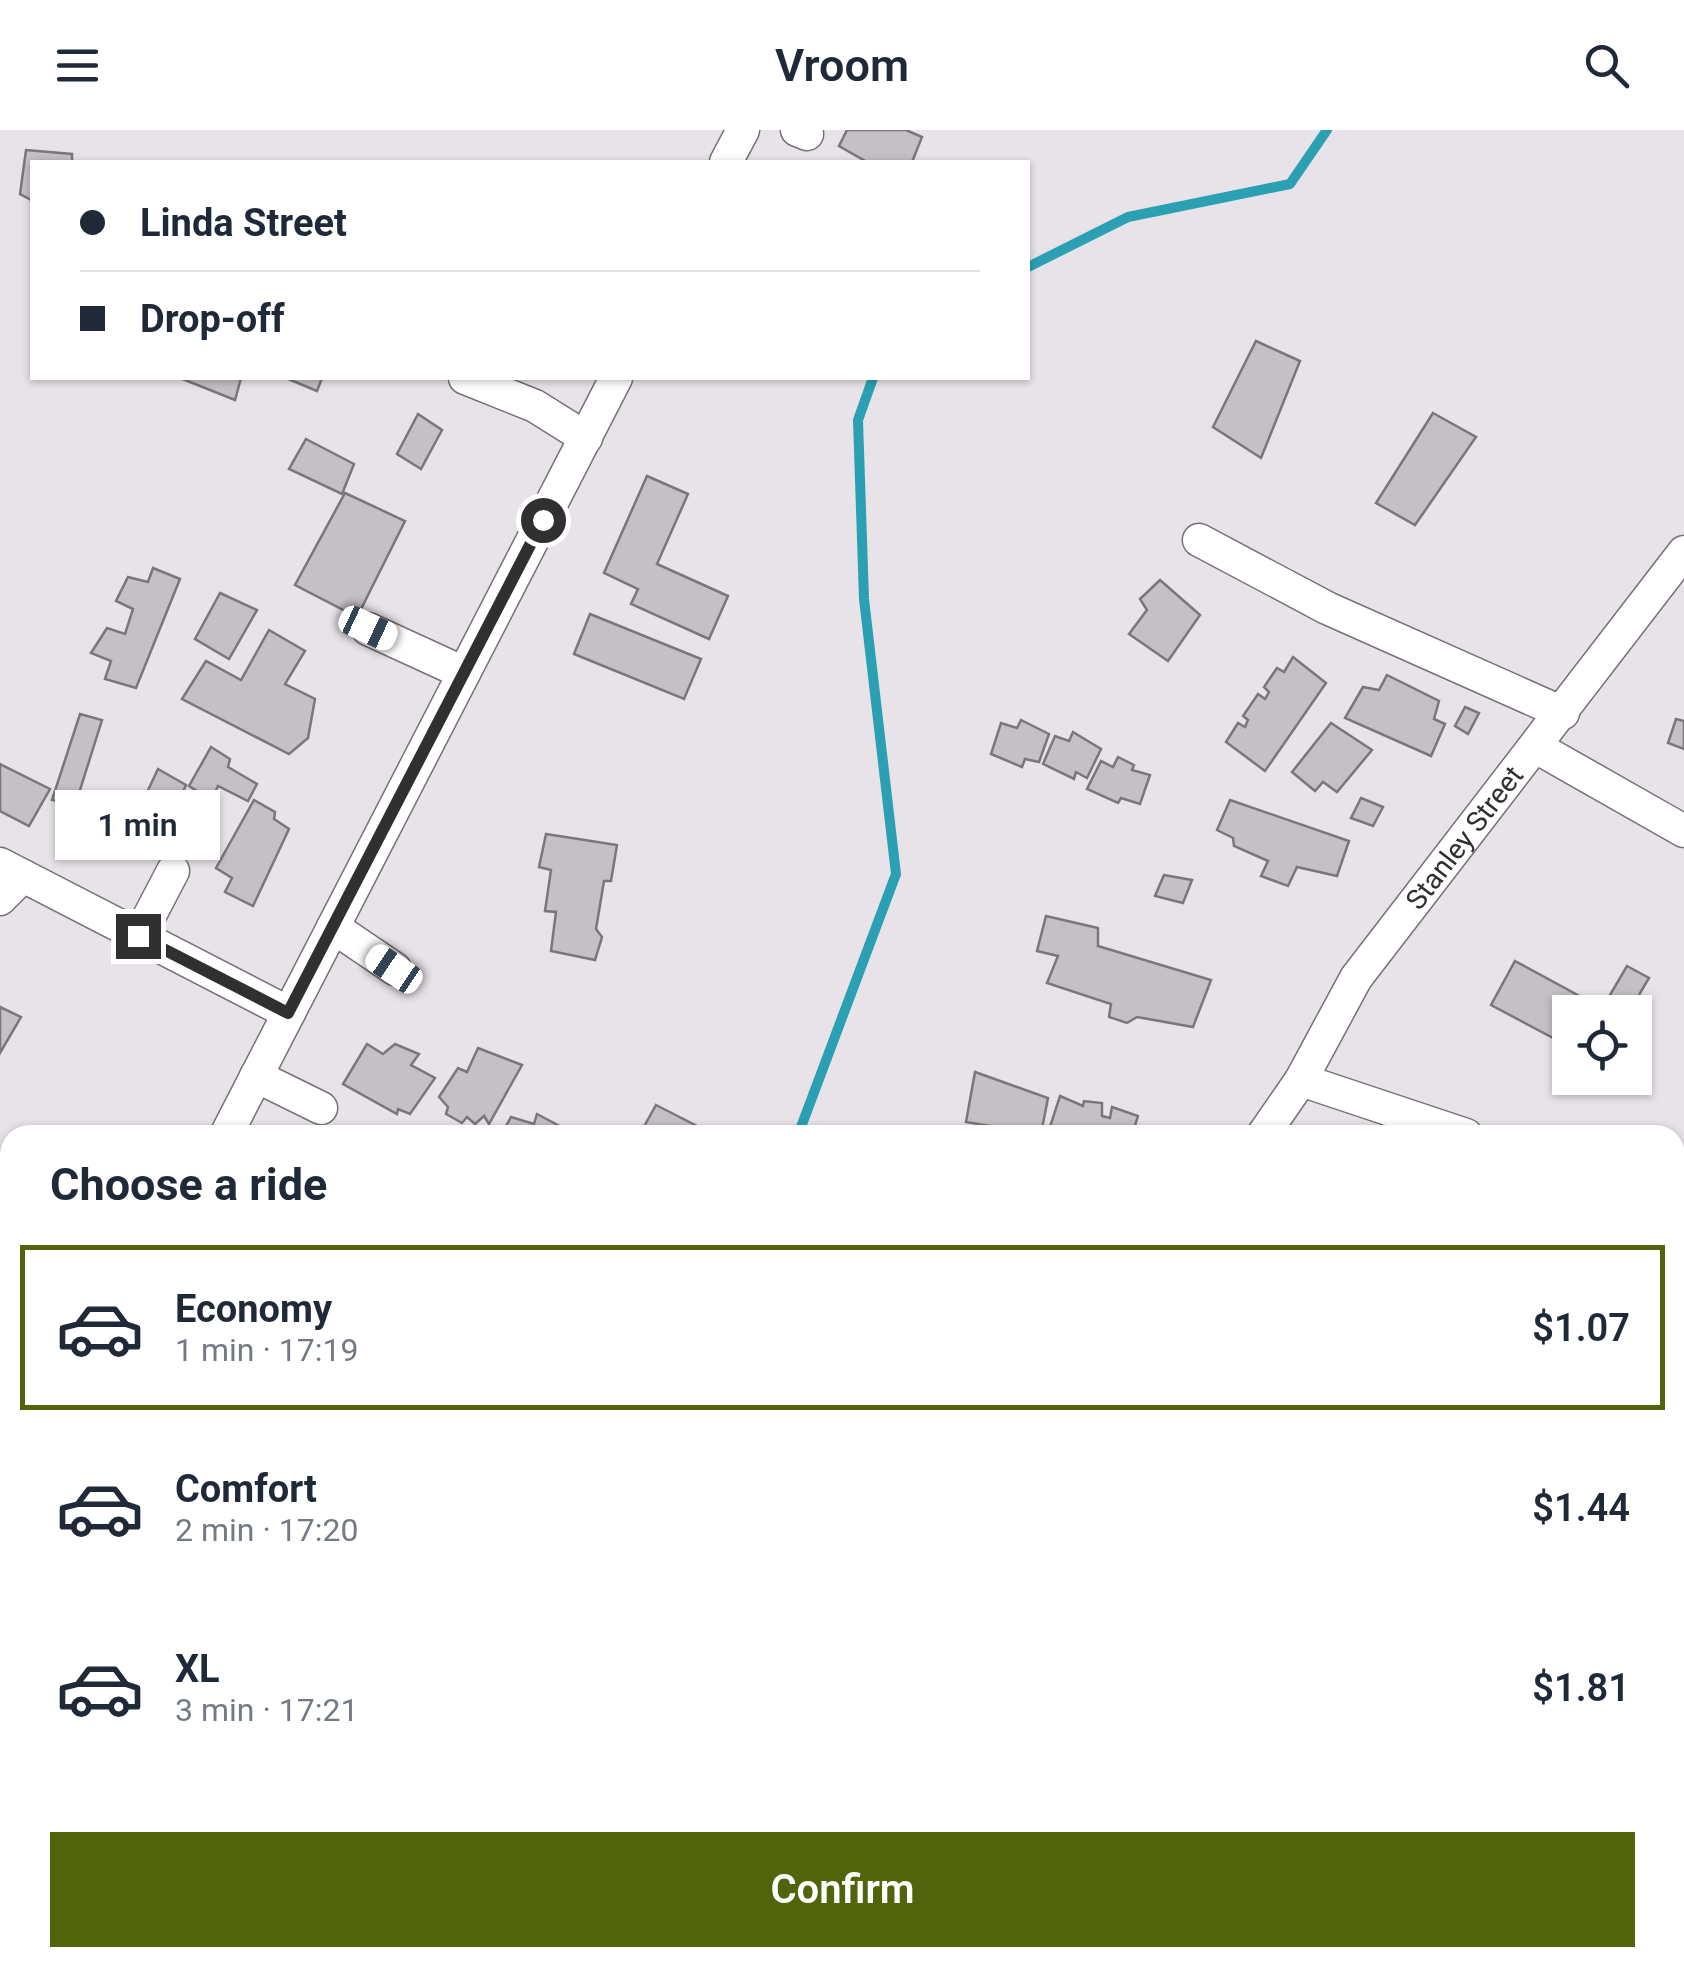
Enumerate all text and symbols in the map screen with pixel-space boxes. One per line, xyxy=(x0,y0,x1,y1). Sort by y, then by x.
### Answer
icon: menu xyxy=(50,38,105,93)
icon: search xyxy=(1579,38,1634,93)
text: Vroom xyxy=(775,39,909,92)
text: Linda Street xyxy=(140,201,347,245)
text: Drop-off xyxy=(140,297,285,341)
route start xyxy=(521,498,566,543)
car xyxy=(334,602,402,654)
street label: Stanley Street xyxy=(1399,759,1530,916)
callout: 1 min xyxy=(56,791,220,861)
text: 1 min xyxy=(97,806,178,844)
route end xyxy=(116,914,161,959)
car xyxy=(361,940,427,998)
map controls xyxy=(1552,995,1652,1095)
button: locate xyxy=(1552,995,1652,1095)
text: Choose a ride xyxy=(50,1158,327,1211)
icon: car xyxy=(55,1283,145,1373)
text: Economy xyxy=(175,1287,332,1331)
text: $1.07 xyxy=(1532,1306,1630,1350)
text: 1 min · 17:19 xyxy=(175,1331,358,1369)
icon: car xyxy=(55,1463,145,1553)
text: Comfort xyxy=(175,1467,317,1511)
text: $1.44 xyxy=(1532,1486,1630,1530)
text: 2 min · 17:20 xyxy=(175,1511,358,1549)
icon: car xyxy=(55,1643,145,1733)
text: XL xyxy=(175,1647,220,1691)
text: $1.81 xyxy=(1532,1666,1630,1710)
text: 3 min · 17:21 xyxy=(175,1691,358,1729)
button: Confirm xyxy=(50,1832,1635,1947)

